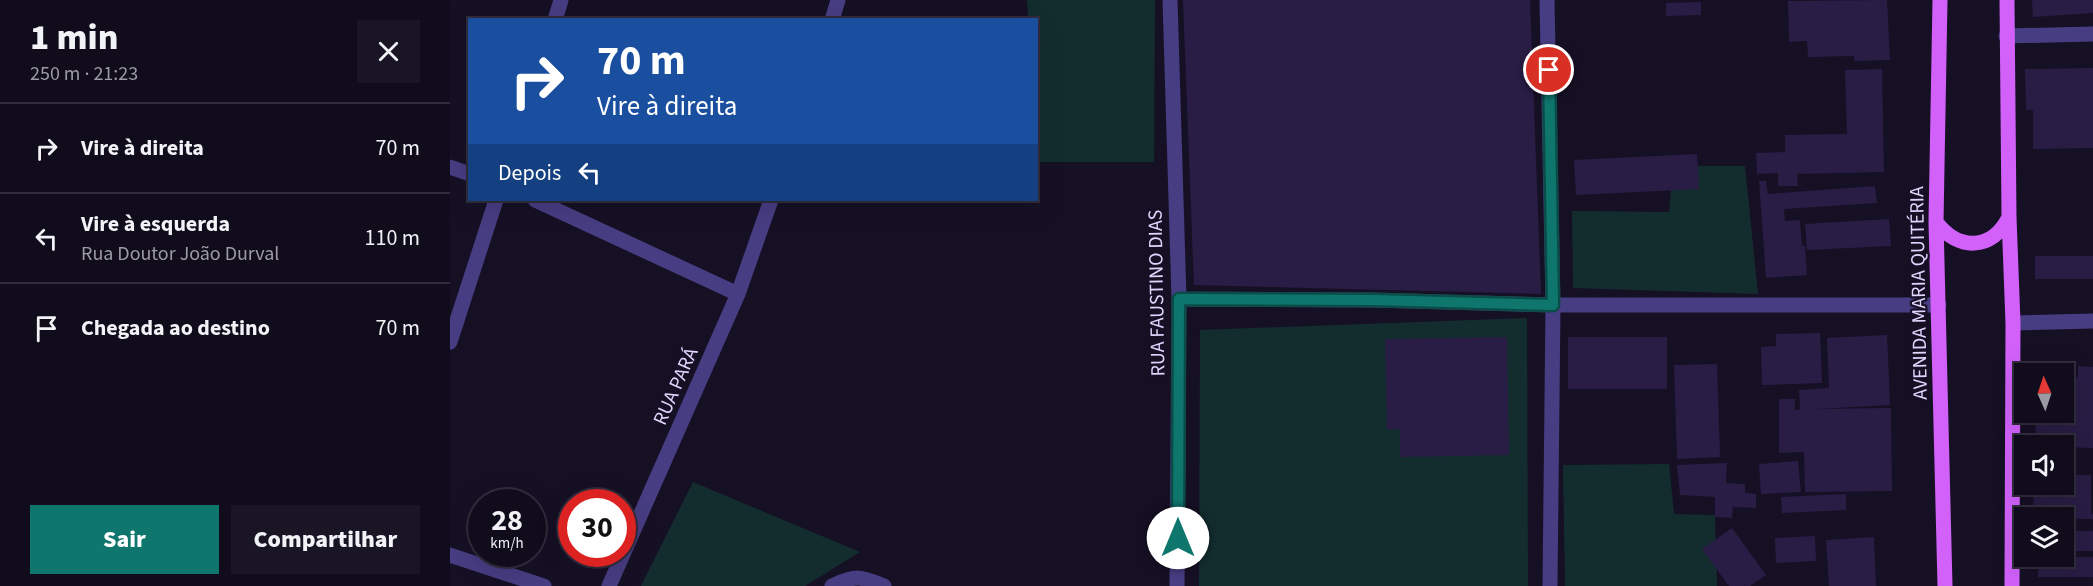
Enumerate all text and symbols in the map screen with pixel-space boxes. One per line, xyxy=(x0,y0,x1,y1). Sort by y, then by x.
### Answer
text: 1 min xyxy=(30,12,118,63)
button: close xyxy=(357,20,420,83)
text: 70 m xyxy=(597,31,686,91)
icon: right xyxy=(498,42,576,120)
pin xyxy=(1523,44,1574,95)
icon: arrive xyxy=(1532,53,1565,86)
text: 250 m · 21:23 xyxy=(30,60,138,88)
text: Vire à direita xyxy=(597,87,737,126)
icon: right xyxy=(30,132,63,165)
text: Vire à direita xyxy=(81,132,204,164)
text: 70 m xyxy=(375,132,420,164)
icon: left xyxy=(573,156,606,189)
text: Depois xyxy=(498,157,561,189)
street label: AVENIDA MARIA QUITÉRIA xyxy=(1903,186,1935,400)
text: Vire à esquerda xyxy=(81,208,230,240)
street label: RUA FAUSTINO DIAS xyxy=(1142,209,1172,377)
icon: left xyxy=(30,222,63,255)
text: 110 m xyxy=(365,222,420,254)
text: Rua Doutor João Durval xyxy=(81,240,279,268)
icon: arrive xyxy=(30,312,63,345)
text: Chegada ao destino xyxy=(81,312,270,344)
text: 70 m xyxy=(375,312,420,344)
street label: RUA PARÁ xyxy=(646,343,705,430)
north arrow xyxy=(2014,363,2074,423)
map controls xyxy=(2014,363,2074,567)
button: sound xyxy=(2014,435,2074,495)
speed limit sign: 30 xyxy=(558,489,636,567)
text: 28 xyxy=(491,499,523,542)
button: Sair xyxy=(30,505,219,574)
button: Compartilhar xyxy=(231,505,420,574)
position arrow xyxy=(1146,506,1210,570)
button: layers xyxy=(2014,507,2074,567)
text: km/h xyxy=(490,533,524,554)

